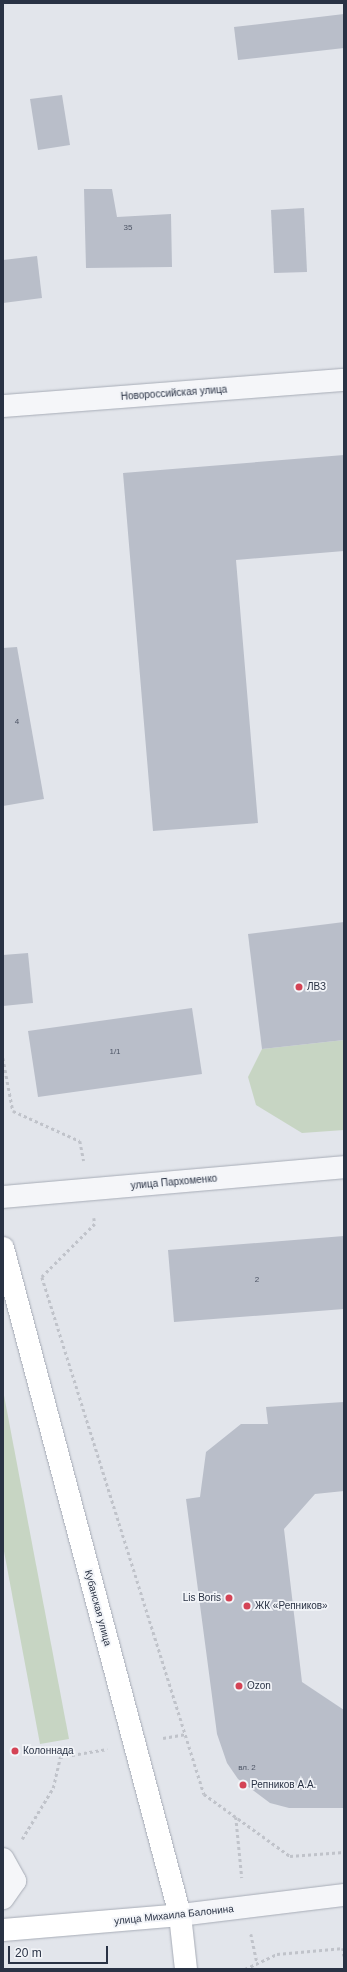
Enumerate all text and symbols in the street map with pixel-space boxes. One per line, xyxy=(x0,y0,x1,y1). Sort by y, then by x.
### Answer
house number: 35 xyxy=(124,223,132,233)
street label: Новороссийская улица xyxy=(120,383,228,403)
house number: 4 xyxy=(15,717,19,727)
place label: ЛВЗ xyxy=(307,981,326,993)
marker: ЛВЗ xyxy=(294,982,304,992)
house number: 1/1 xyxy=(109,1047,121,1057)
street label: улица Пархоменко xyxy=(130,1172,218,1192)
house number: 2 xyxy=(255,1275,259,1285)
street label: Кубанская улица xyxy=(82,1569,114,1647)
place label: Lis Boris xyxy=(183,1592,221,1604)
marker: Lis Boris xyxy=(224,1593,234,1603)
place label: ЖК «Репников» xyxy=(255,1600,328,1612)
marker: ЖК «Репников» xyxy=(242,1601,252,1611)
place label: Ozon xyxy=(247,1680,271,1692)
marker: Ozon xyxy=(234,1681,244,1691)
place label: Колоннада xyxy=(23,1745,74,1757)
marker: Колоннада xyxy=(10,1746,20,1756)
house number: вл. 2 xyxy=(238,1763,256,1773)
place label: Репников А.А. xyxy=(251,1779,316,1791)
marker: Репников А.А. xyxy=(238,1780,248,1790)
street label: улица Михаила Балонина xyxy=(114,1903,234,1927)
scale bar xyxy=(10,1938,110,1964)
text: 20 m xyxy=(15,1946,42,1960)

